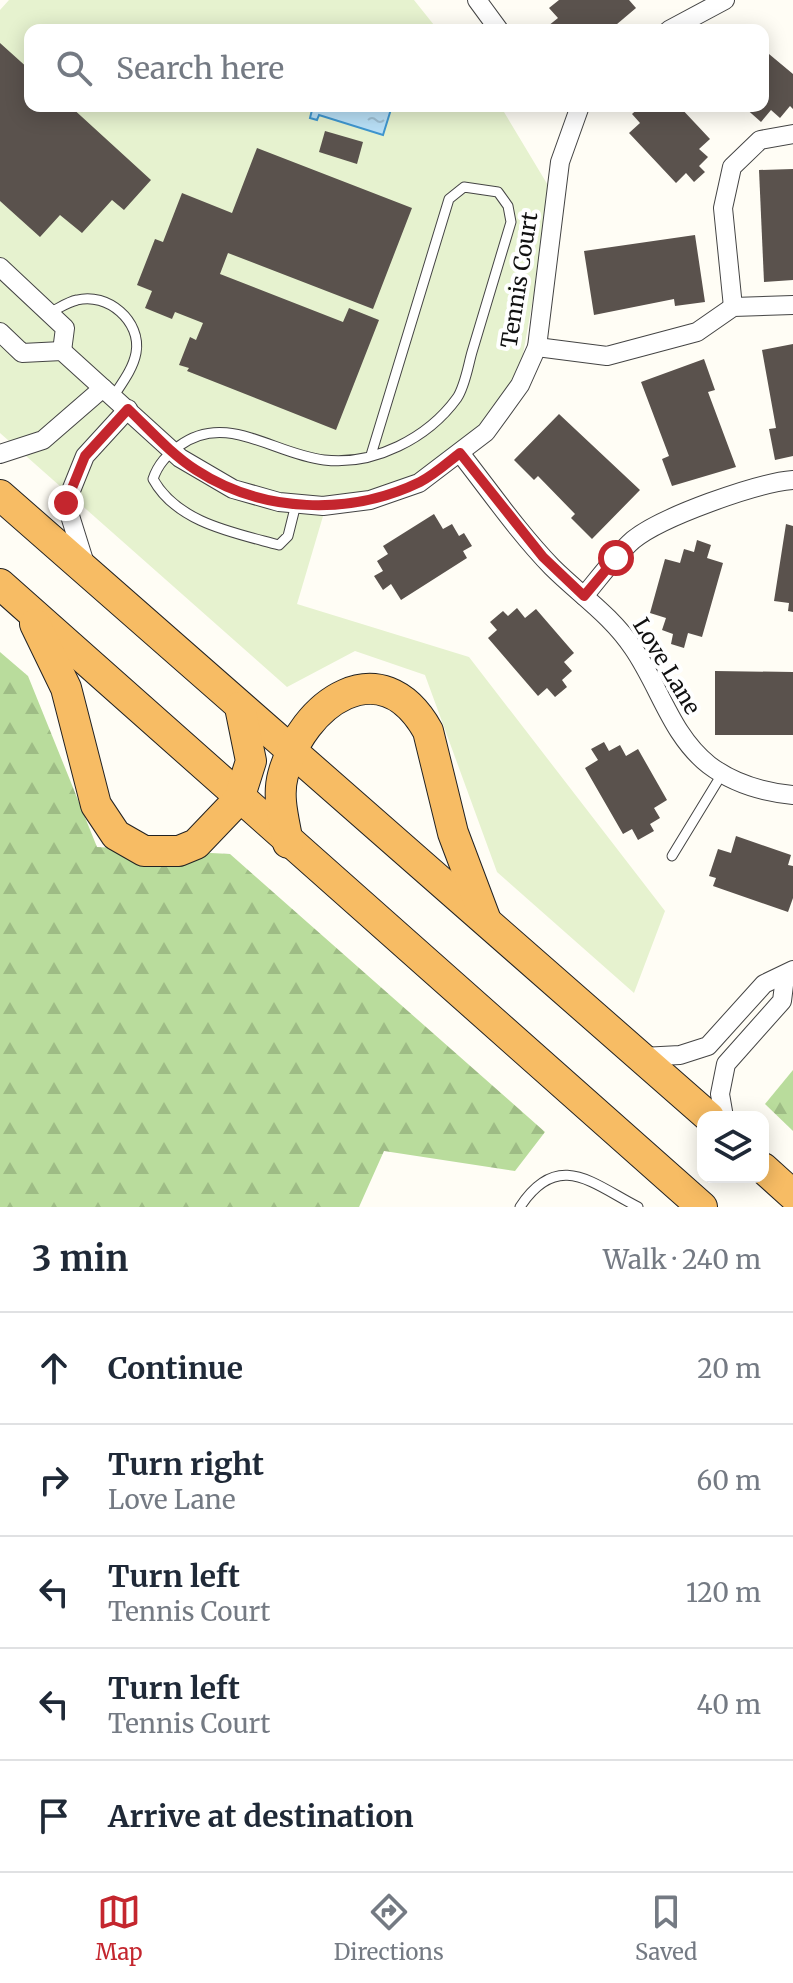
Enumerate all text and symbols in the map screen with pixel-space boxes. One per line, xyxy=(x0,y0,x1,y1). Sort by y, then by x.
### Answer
search box xyxy=(24,24,769,112)
icon: search xyxy=(52,46,96,90)
text: Search here xyxy=(116,49,284,87)
street label: Tennis Court xyxy=(494,210,544,350)
route end xyxy=(48,485,84,521)
route start xyxy=(598,540,634,576)
street label: Love Lane xyxy=(627,613,707,719)
map controls xyxy=(697,1111,769,1183)
button: layers xyxy=(697,1111,769,1183)
text: 3 min xyxy=(32,1238,128,1280)
text: Walk · 240 m xyxy=(603,1243,761,1276)
icon: ahead xyxy=(32,1346,76,1390)
text: Continue xyxy=(108,1349,243,1387)
text: 20 m xyxy=(697,1352,761,1385)
text: Turn right xyxy=(108,1445,264,1483)
icon: right xyxy=(32,1458,76,1502)
text: 60 m xyxy=(697,1464,761,1497)
text: Love Lane xyxy=(108,1483,235,1516)
text: Turn left xyxy=(108,1557,240,1595)
icon: left xyxy=(32,1570,76,1614)
text: 120 m xyxy=(686,1576,761,1609)
text: Tennis Court xyxy=(108,1595,270,1628)
text: Turn left xyxy=(108,1669,240,1707)
icon: left xyxy=(32,1682,76,1726)
text: 40 m xyxy=(697,1688,761,1721)
text: Tennis Court xyxy=(108,1707,270,1740)
icon: arrive xyxy=(32,1794,76,1838)
text: Arrive at destination xyxy=(108,1797,414,1835)
tab: Map xyxy=(96,1890,143,1966)
tab: Directions xyxy=(334,1890,444,1966)
tab: Saved xyxy=(635,1890,697,1966)

